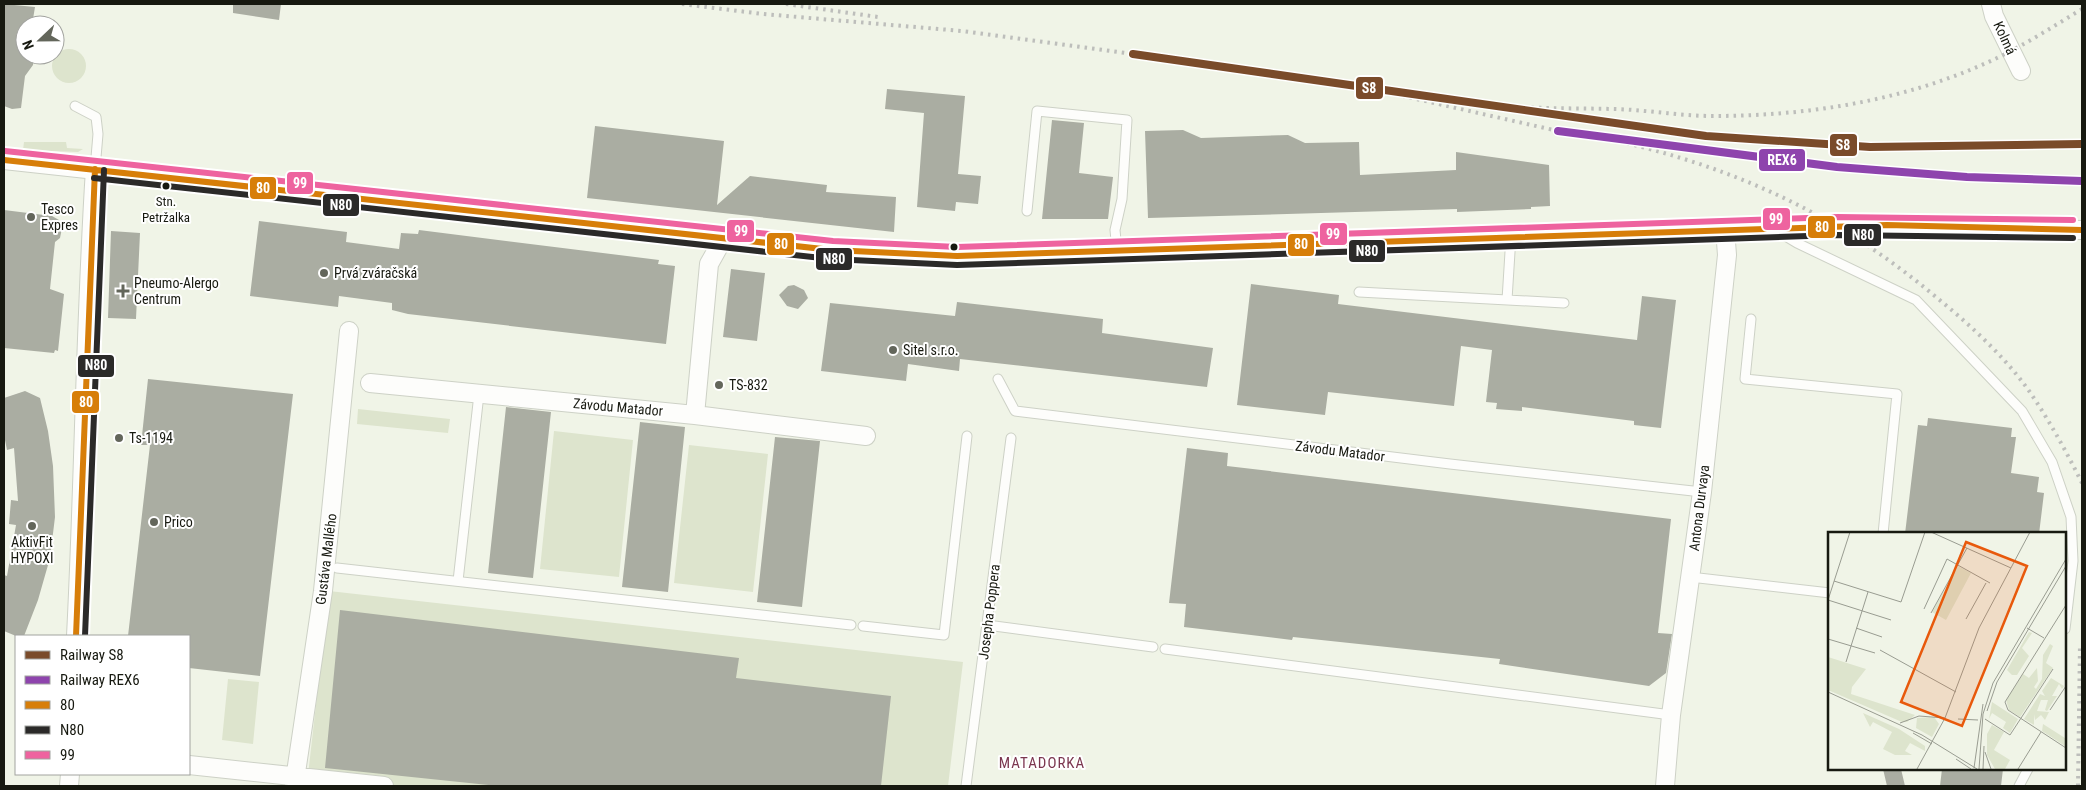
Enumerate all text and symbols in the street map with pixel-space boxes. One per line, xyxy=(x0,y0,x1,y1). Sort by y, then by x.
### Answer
north arrow xyxy=(15,15,65,65)
street label: Kolmá xyxy=(1990,19,2020,57)
text: N xyxy=(19,38,37,52)
line badge: S8 xyxy=(1355,76,1384,100)
text: S8 xyxy=(1362,80,1376,96)
line badge: S8 xyxy=(1829,133,1858,157)
text: S8 xyxy=(1836,137,1850,153)
line badge: REX6 xyxy=(1758,148,1806,172)
text: REX6 xyxy=(1767,152,1797,168)
line badge: 99 xyxy=(286,171,314,195)
text: 99 xyxy=(293,175,307,191)
line badge: 80 xyxy=(249,176,277,200)
text: 80 xyxy=(256,180,270,196)
marker: Stn. Petržalka xyxy=(161,181,171,191)
line badge: N80 xyxy=(322,193,360,217)
place label: Stn. Petržalka xyxy=(142,194,190,225)
text: N80 xyxy=(330,197,352,213)
place label: Tesco Expres xyxy=(41,201,78,233)
line badge: 99 xyxy=(1762,207,1791,231)
marker: Tesco Expres xyxy=(25,211,37,223)
text: 99 xyxy=(1769,211,1783,227)
line badge: 80 xyxy=(1807,215,1836,239)
line badge: 99 xyxy=(726,219,755,243)
text: 80 xyxy=(1815,219,1829,235)
line badge: 99 xyxy=(1319,222,1348,246)
text: 99 xyxy=(734,223,748,239)
line badge: N80 xyxy=(1843,223,1882,247)
text: 99 xyxy=(1326,226,1340,242)
text: N80 xyxy=(1852,227,1874,243)
line badge: 80 xyxy=(766,232,795,256)
line badge: 80 xyxy=(1287,233,1315,257)
text: 80 xyxy=(774,236,788,252)
text: 80 xyxy=(1294,236,1308,252)
line badge: N80 xyxy=(1348,239,1386,263)
unlabelled marker xyxy=(949,242,959,252)
text: N80 xyxy=(1356,243,1378,259)
line badge: N80 xyxy=(815,247,853,271)
text: N80 xyxy=(823,251,845,267)
place label: Prvá zváračská xyxy=(334,265,417,281)
marker: Prvá zváračská xyxy=(318,267,330,279)
place label: Pneumo-Alergo Centrum xyxy=(134,275,219,307)
marker: Pneumo-Alergo Centrum xyxy=(116,284,130,298)
place label: Sitel s.r.o. xyxy=(903,342,959,358)
marker: Sitel s.r.o. xyxy=(887,344,899,356)
line badge: N80 xyxy=(77,354,115,378)
text: N80 xyxy=(85,357,107,373)
place label: TS-832 xyxy=(729,377,768,393)
marker: TS-832 xyxy=(713,379,725,391)
line badge: 80 xyxy=(71,390,100,414)
text: 80 xyxy=(79,394,93,410)
street label: Závodu Matador xyxy=(572,395,664,419)
place label: Ts-1194 xyxy=(129,430,173,446)
marker: Ts-1194 xyxy=(113,432,125,444)
street label: Závodu Matador xyxy=(1294,438,1386,464)
street label: Antona Durvaya xyxy=(1686,464,1712,552)
street label: Gustáva Mallého xyxy=(312,512,340,606)
place label: Prico xyxy=(164,514,193,530)
marker: Prico xyxy=(148,516,160,528)
marker: AktivFit HYPOXI xyxy=(26,520,38,532)
inset map xyxy=(1828,532,2066,770)
place label: AktivFit HYPOXI xyxy=(10,534,54,566)
street label: Josepha Poppera xyxy=(975,563,1003,661)
legend xyxy=(15,635,190,775)
text: Railway S8 xyxy=(60,646,124,664)
text: Railway REX6 xyxy=(60,671,140,689)
text: 80 xyxy=(60,696,75,714)
text: N80 xyxy=(60,721,84,739)
text: 99 xyxy=(60,746,75,764)
district label: MATADORKA xyxy=(999,754,1085,772)

